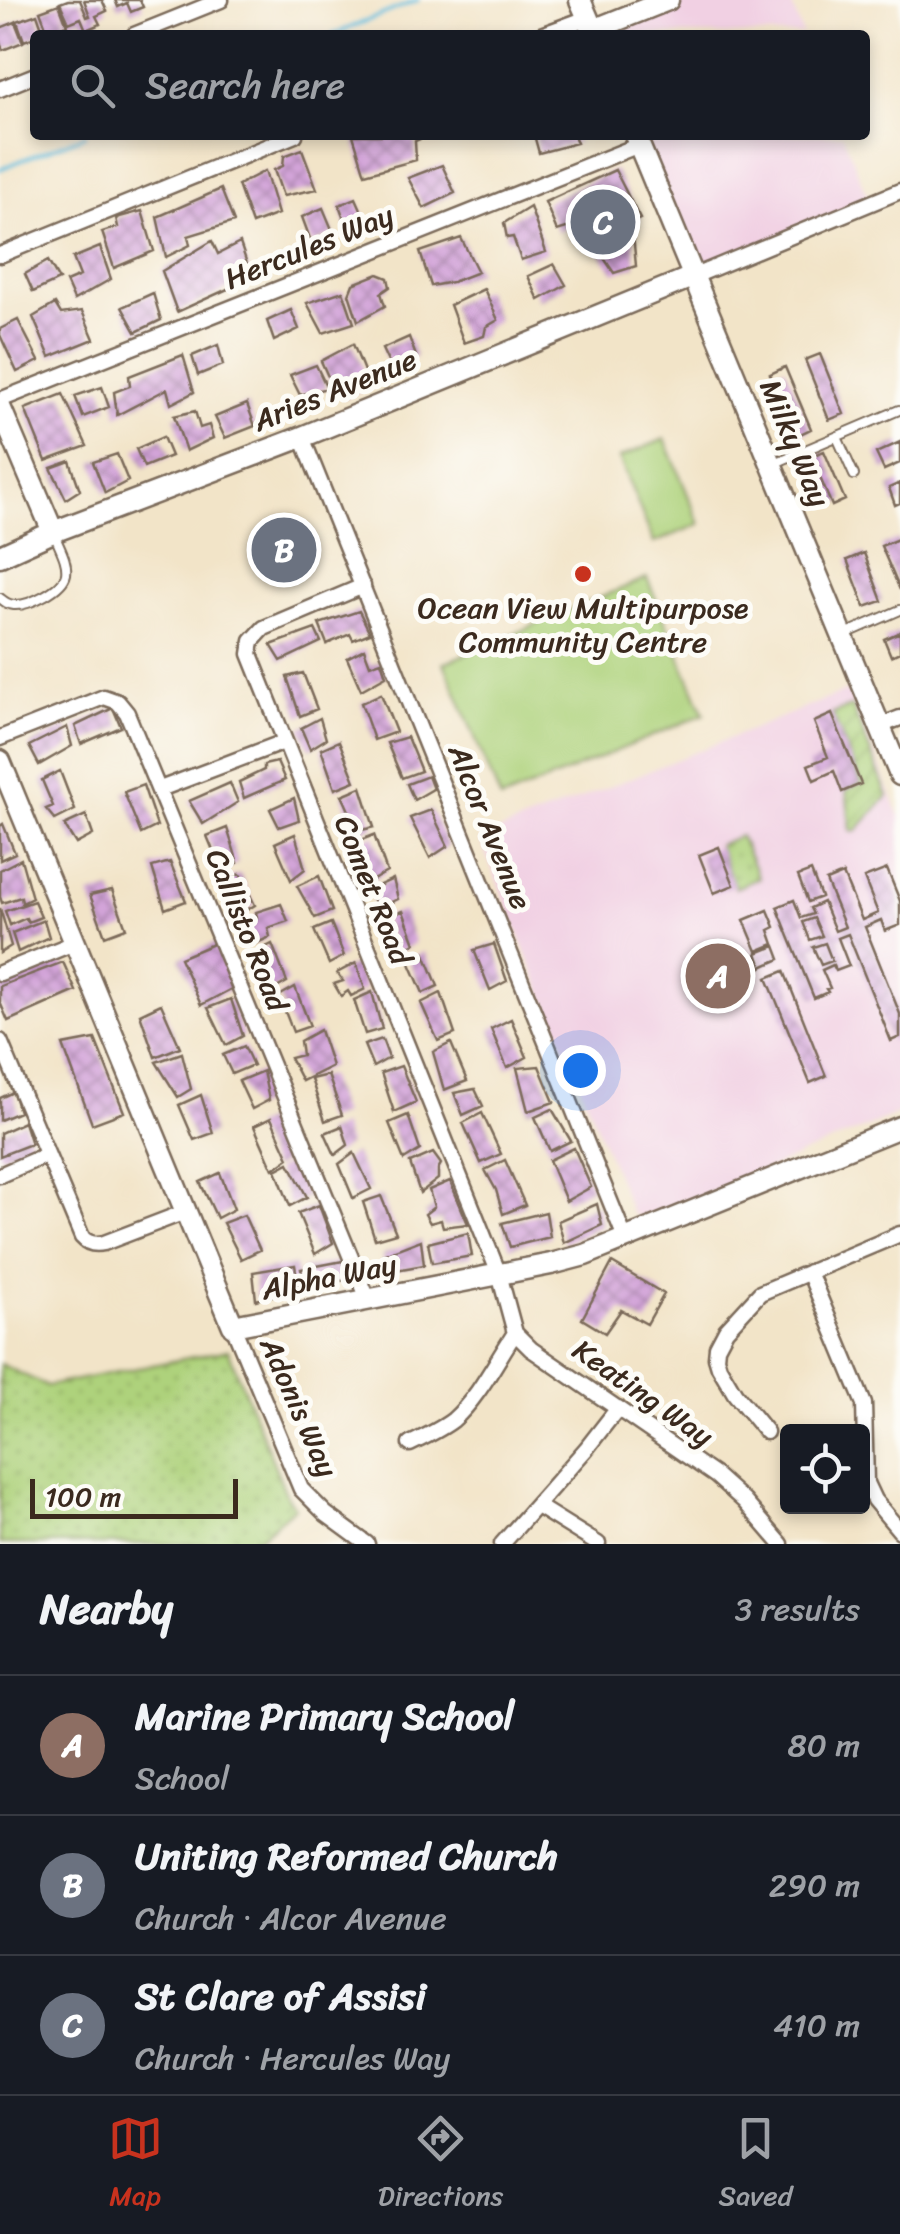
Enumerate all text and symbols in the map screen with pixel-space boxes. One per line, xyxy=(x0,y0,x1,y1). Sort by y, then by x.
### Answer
search box xyxy=(30,30,870,140)
text: Search here xyxy=(145,52,345,119)
icon: search xyxy=(65,58,120,113)
pin: C xyxy=(570,184,636,260)
street label: Hercules Way xyxy=(216,188,402,305)
street label: Aries Avenue xyxy=(244,333,425,448)
street label: Milky Way xyxy=(744,371,846,516)
pin: B xyxy=(252,512,316,588)
marker: Ocean View Multipurpose Community Centre xyxy=(572,563,594,585)
place label: Ocean View Multipurpose Community Centre xyxy=(418,581,748,669)
street label: Alcor Avenue xyxy=(432,735,548,918)
street label: Comet Road xyxy=(319,807,428,975)
street label: Callisto Road xyxy=(190,840,305,1022)
pin: A xyxy=(686,938,750,1014)
your location xyxy=(555,1045,606,1096)
street label: Alpha Way xyxy=(256,1237,402,1317)
street label: Keating Way xyxy=(561,1324,726,1462)
street label: Adonis Way xyxy=(244,1327,354,1486)
map controls xyxy=(780,1424,870,1514)
button: locate xyxy=(780,1424,870,1514)
text: 100 m xyxy=(45,1472,121,1521)
scale bar xyxy=(30,1474,238,1518)
text: Nearby xyxy=(40,1572,173,1646)
text: 3 results xyxy=(735,1581,860,1638)
text: Marine Primary School xyxy=(135,1683,514,1750)
text: A xyxy=(62,1717,83,1774)
text: 80 m xyxy=(788,1717,860,1774)
text: School xyxy=(135,1750,229,1807)
text: Uniting Reformed Church xyxy=(135,1823,558,1890)
text: B xyxy=(62,1857,83,1914)
text: 290 m xyxy=(769,1857,860,1914)
text: Church · Alcor Avenue xyxy=(135,1890,447,1947)
text: St Clare of Assisi xyxy=(135,1963,426,2030)
text: C xyxy=(63,1997,82,2054)
text: 410 m xyxy=(773,1997,860,2054)
text: Church · Hercules Way xyxy=(135,2030,450,2087)
tab: Map xyxy=(108,2111,163,2220)
tab: Directions xyxy=(378,2111,503,2220)
tab: Saved xyxy=(719,2111,792,2220)

